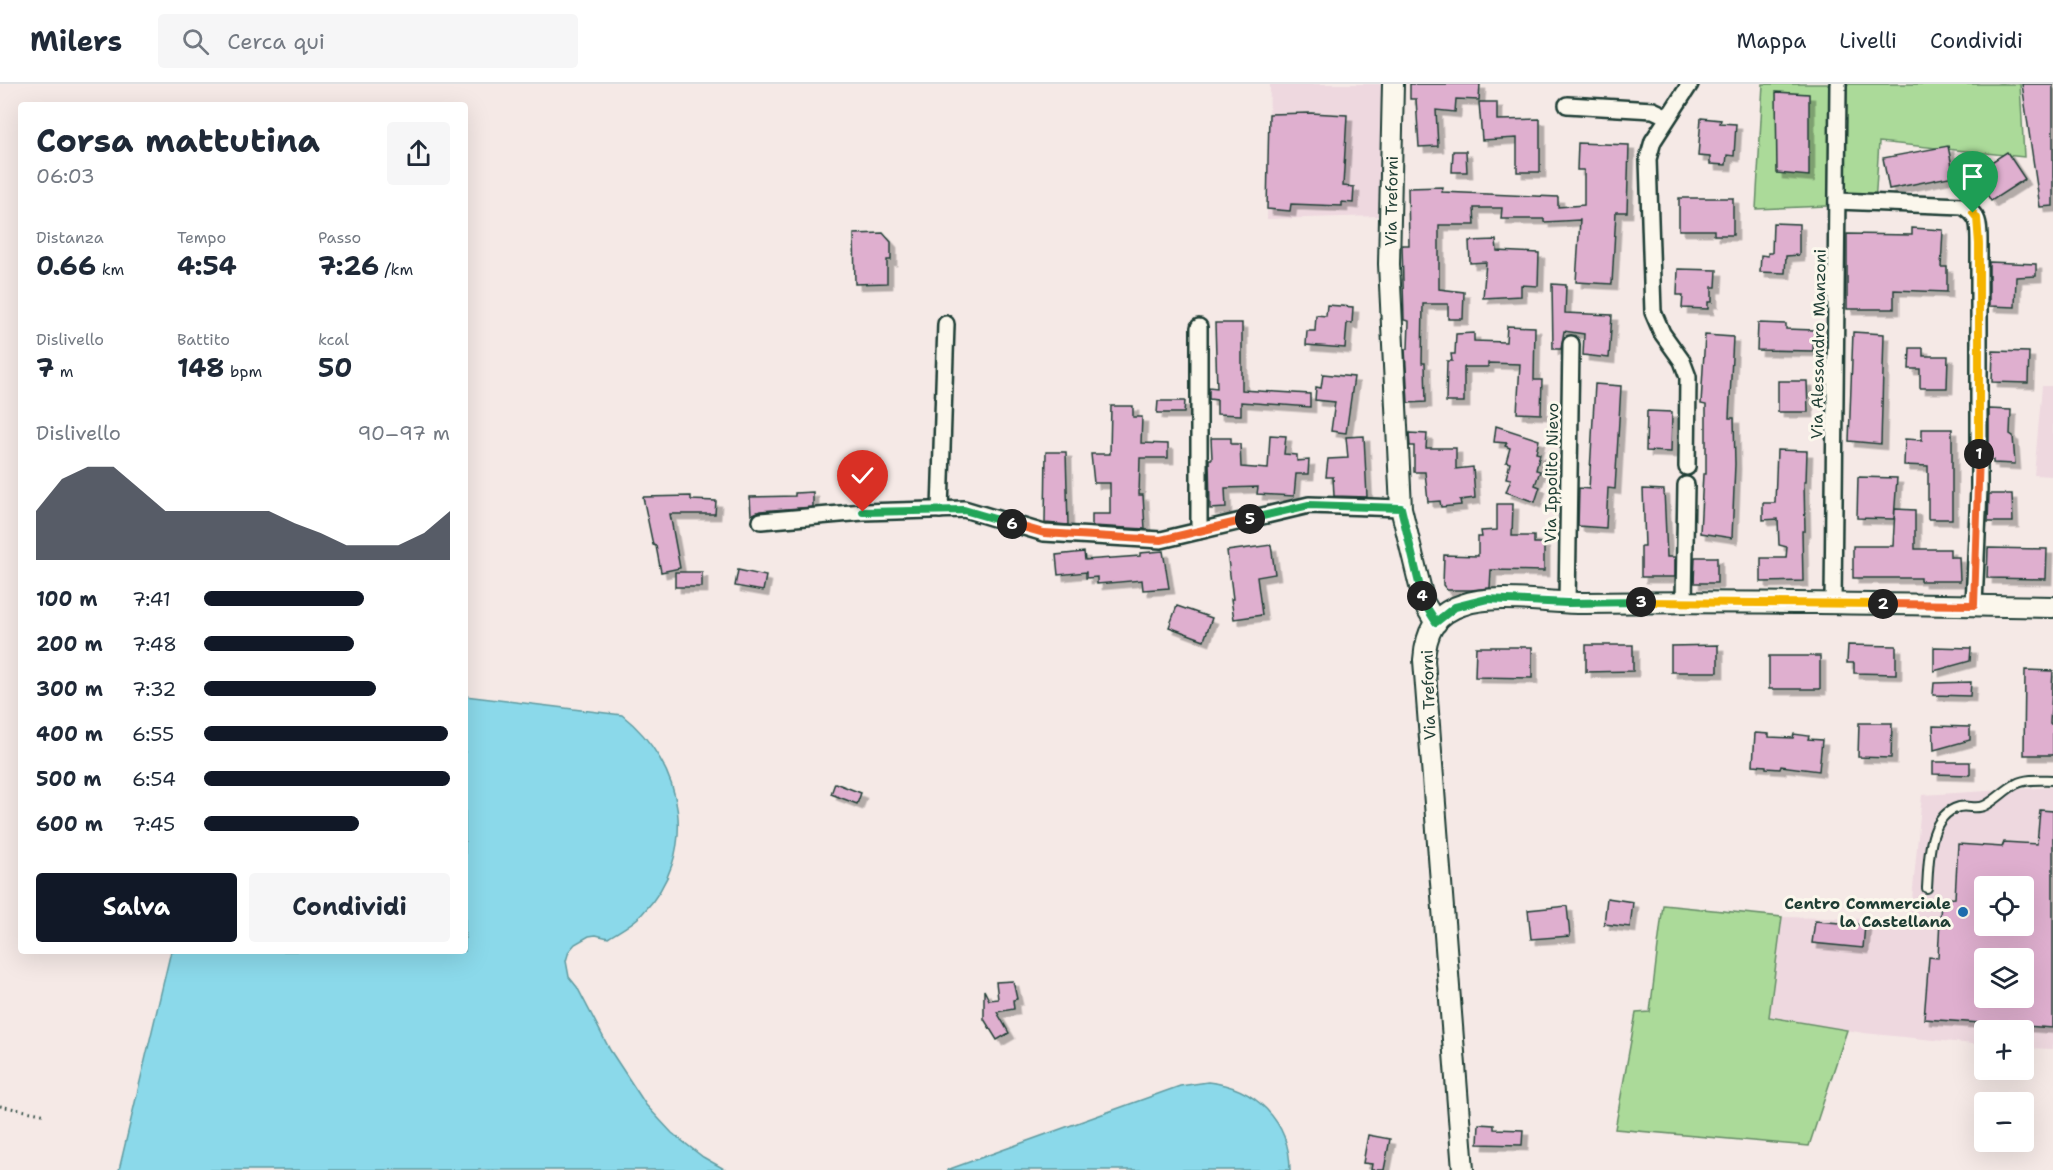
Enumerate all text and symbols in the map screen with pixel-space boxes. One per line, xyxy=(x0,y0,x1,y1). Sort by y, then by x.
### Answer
search box xyxy=(158,14,578,68)
text: Milers xyxy=(30,22,122,60)
icon: search xyxy=(179,25,212,58)
text: Cerca qui xyxy=(227,27,325,56)
text: Mappa xyxy=(1736,27,1806,55)
text: Livelli xyxy=(1839,27,1897,55)
text: Condividi xyxy=(1930,27,2023,55)
text: Corsa mattutina xyxy=(36,118,320,163)
button: share xyxy=(387,122,450,185)
pin xyxy=(1947,151,1998,213)
street label: Via Treforni xyxy=(1380,156,1403,246)
icon: arrive xyxy=(1956,160,1989,193)
text: 06:03 xyxy=(36,163,95,189)
text: Distanza xyxy=(36,227,104,248)
text: Tempo xyxy=(177,227,226,248)
text: Passo xyxy=(318,227,361,248)
text: 0.66 xyxy=(36,248,96,283)
text: 4:54 xyxy=(177,248,237,283)
text: 7:26 xyxy=(318,248,379,283)
street label: Via Alessandro Manzoni xyxy=(1806,249,1831,439)
text: km xyxy=(96,259,124,280)
text: /km xyxy=(379,259,413,280)
text: Dislivello xyxy=(36,329,104,350)
text: Battito xyxy=(177,329,230,350)
text: kcal xyxy=(318,329,349,350)
text: 7 xyxy=(36,350,54,385)
text: 148 xyxy=(177,350,225,385)
text: 50 xyxy=(318,350,352,385)
text: m xyxy=(54,361,73,382)
text: bpm xyxy=(225,361,262,382)
street label: Via Ippolito Nievo xyxy=(1540,403,1563,543)
text: Dislivello xyxy=(36,420,121,446)
text: 90–97 m xyxy=(357,420,450,446)
pin: 1 xyxy=(1964,439,1994,469)
text: 1 xyxy=(1975,443,1983,464)
pin xyxy=(837,450,888,512)
icon: check xyxy=(846,459,879,492)
pin: 5 xyxy=(1235,504,1265,534)
text: 5 xyxy=(1245,508,1255,529)
pin: 6 xyxy=(997,509,1027,539)
text: 6 xyxy=(1006,513,1018,534)
pin: 4 xyxy=(1407,581,1437,611)
text: 4 xyxy=(1416,585,1428,606)
text: 100 m xyxy=(36,586,98,612)
text: 7:41 xyxy=(132,586,171,612)
pin: 3 xyxy=(1626,587,1656,617)
pin: 2 xyxy=(1868,589,1898,619)
text: 3 xyxy=(1635,591,1647,612)
text: 2 xyxy=(1877,593,1889,614)
text: 200 m xyxy=(36,631,103,657)
text: 7:48 xyxy=(132,631,177,657)
street label: Via Treforni xyxy=(1416,649,1441,741)
text: 300 m xyxy=(36,676,103,702)
text: 7:32 xyxy=(132,676,176,702)
text: 400 m xyxy=(36,721,103,747)
text: 6:55 xyxy=(132,721,174,747)
text: 500 m xyxy=(36,766,102,792)
text: 6:54 xyxy=(132,766,176,792)
text: 600 m xyxy=(36,811,103,837)
text: 7:45 xyxy=(132,811,175,837)
button: Salva xyxy=(36,873,237,942)
button: Condividi xyxy=(249,873,450,942)
map controls xyxy=(1974,876,2034,1152)
button: locate xyxy=(1974,876,2034,936)
place label: Centro Commerciale la Castellana xyxy=(1784,893,1951,932)
marker: Centro Commerciale la Castellana xyxy=(1956,905,1970,919)
button: layers xyxy=(1974,948,2034,1008)
button: + xyxy=(1974,1020,2034,1080)
button: − xyxy=(1974,1092,2034,1152)

